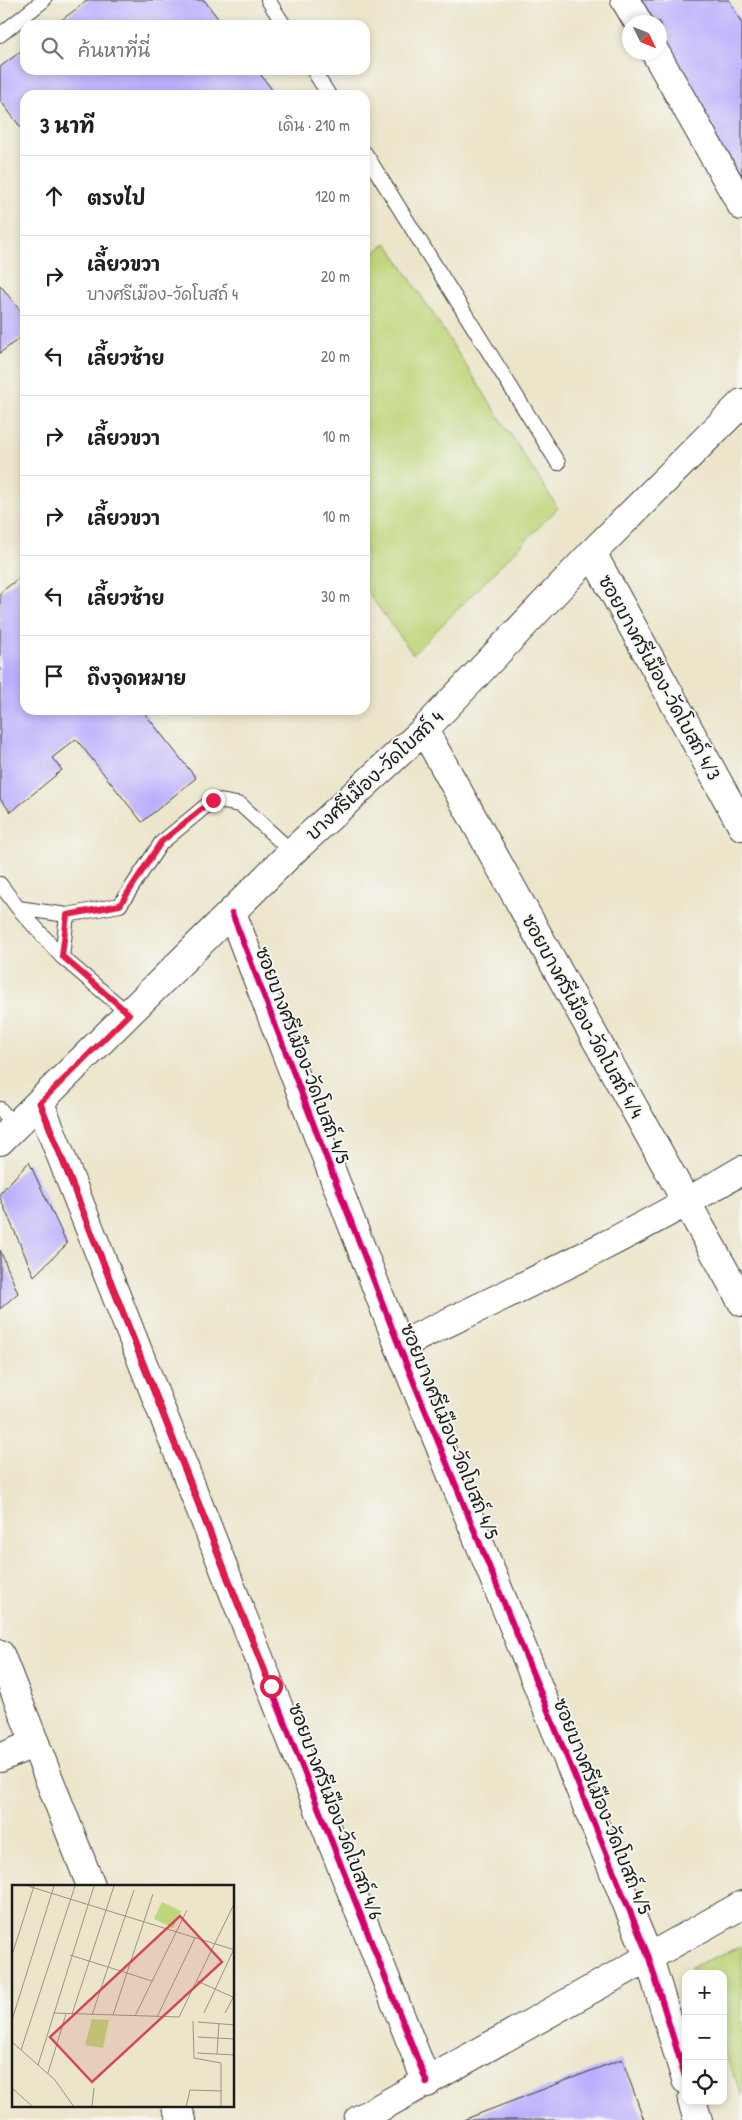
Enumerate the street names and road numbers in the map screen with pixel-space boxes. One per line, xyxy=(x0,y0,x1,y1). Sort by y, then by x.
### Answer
street label: ซอยบางศรีเมือง-วัดโบสถ์ 4/3 xyxy=(593,570,727,784)
street label: บางศรีเมือง-วัดโบสถ์ 4 xyxy=(300,704,448,846)
street label: ซอยบางศรีเมือง-วัดโบสถ์ 4/4 xyxy=(516,909,650,1123)
street label: ซอยบางศรีเมือง-วัดโบสถ์ 4/5 xyxy=(250,943,356,1167)
street label: ซอยบางศรีเมือง-วัดโบสถ์ 4/5 xyxy=(395,1319,505,1543)
street label: ซอยบางศรีเมือง-วัดโบสถ์ 4/5 xyxy=(548,1694,658,1918)
street label: ซอยบางศรีเมือง-วัดโบสถ์ 4/6 xyxy=(283,1699,389,1923)

